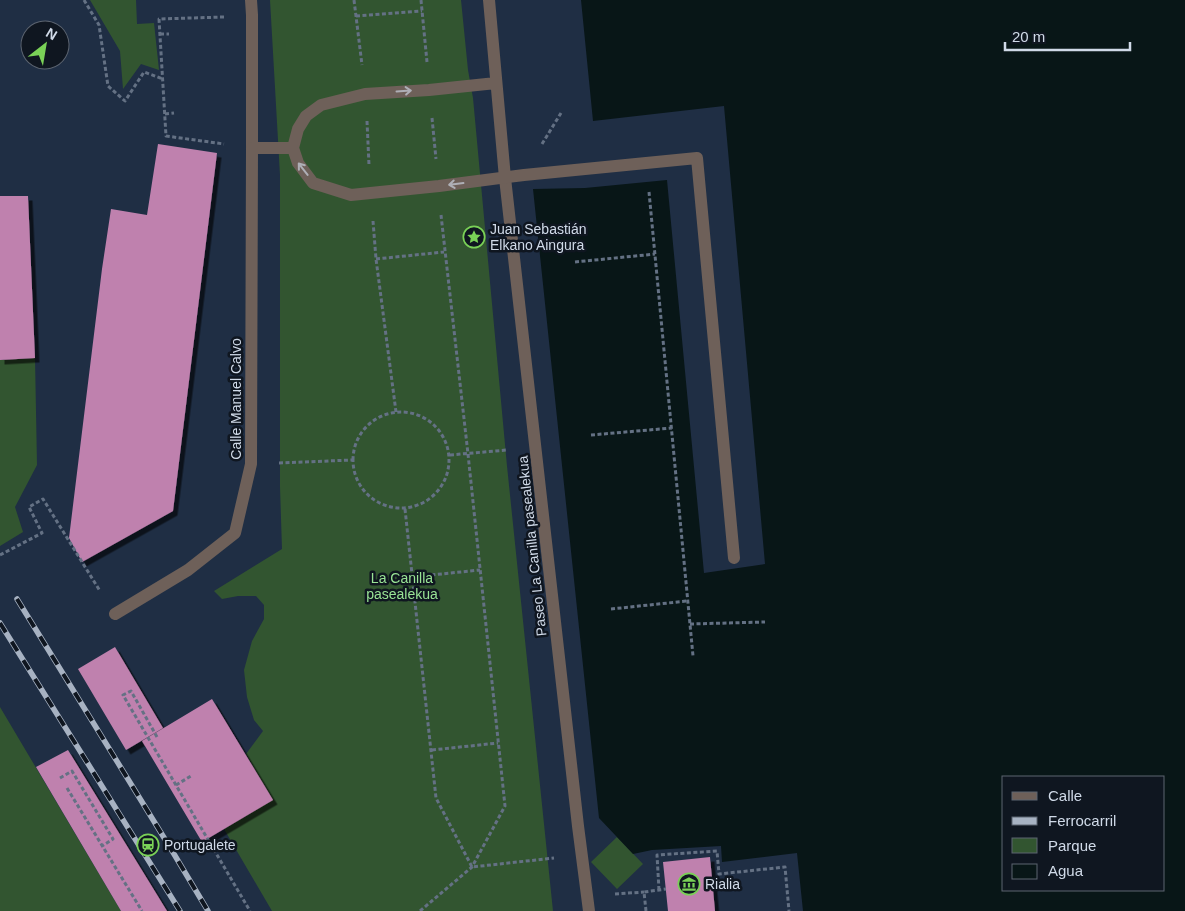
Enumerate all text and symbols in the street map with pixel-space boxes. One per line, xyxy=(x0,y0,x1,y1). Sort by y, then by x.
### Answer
north arrow xyxy=(20,20,70,70)
scale bar xyxy=(1005,20,1130,52)
text: N xyxy=(43,24,60,43)
text: 20 m xyxy=(1012,28,1045,45)
one-way arrow xyxy=(396,87,412,96)
one-way arrow xyxy=(298,163,309,176)
one-way arrow xyxy=(449,179,465,189)
place label: Juan Sebastián Elkano Aingura xyxy=(490,221,587,253)
place icon: Juan Sebastián Elkano Aingura xyxy=(462,225,486,249)
street label: Calle Manuel Calvo xyxy=(228,338,244,460)
street label: Paseo La Canilla pasealekua xyxy=(515,455,549,637)
park label: La Canilla pasealekua xyxy=(366,570,438,602)
legend xyxy=(1002,776,1165,891)
text: Calle xyxy=(1048,787,1082,804)
text: Ferrocarril xyxy=(1048,812,1116,829)
station icon: Portugalete xyxy=(136,833,160,857)
place label: Portugalete xyxy=(164,837,236,853)
text: Parque xyxy=(1048,837,1096,854)
text: Agua xyxy=(1048,862,1084,879)
museum icon: Rialia xyxy=(677,872,701,896)
place label: Rialia xyxy=(705,876,740,892)

